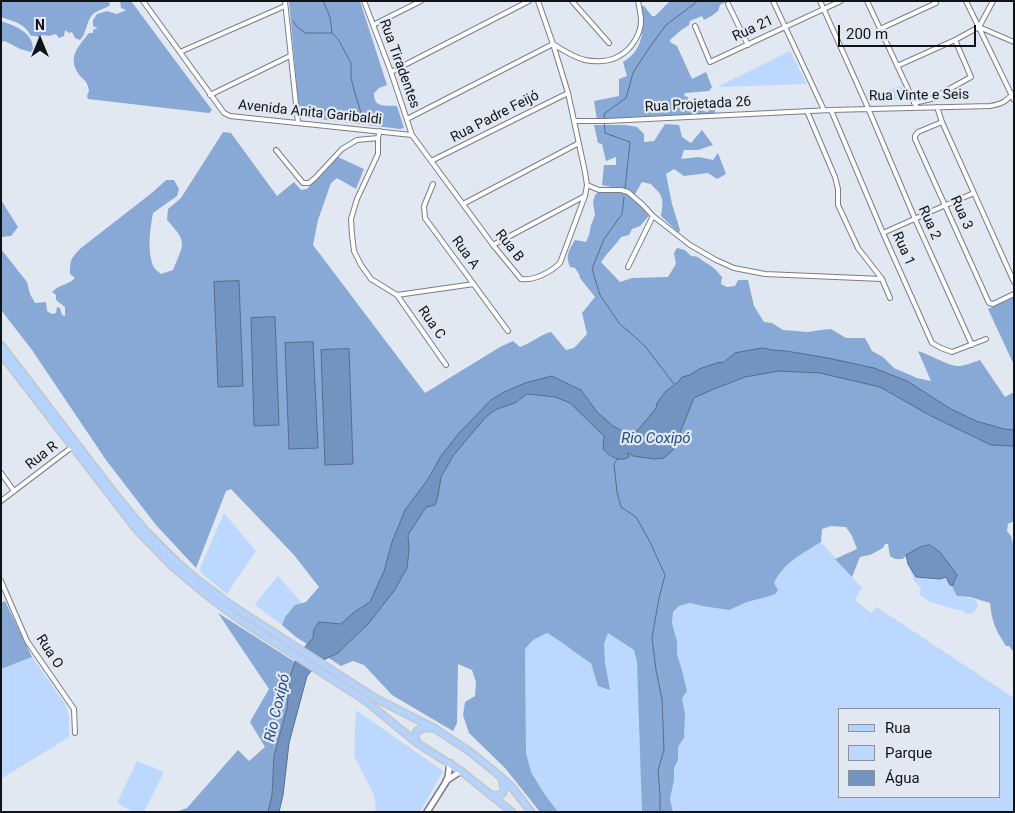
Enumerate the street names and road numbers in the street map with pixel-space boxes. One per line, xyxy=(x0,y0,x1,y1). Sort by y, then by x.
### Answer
street label: Rua 21 xyxy=(730,12,776,46)
street label: Rua Tiradentes xyxy=(375,17,423,111)
street label: Rua Vinte e Seis xyxy=(869,87,969,105)
street label: Rua Padre Feijó xyxy=(448,88,542,146)
street label: Rua Projetada 26 xyxy=(644,94,752,116)
street label: Avenida Anita Garibaldi xyxy=(237,97,383,129)
street label: Rua 3 xyxy=(946,193,976,233)
street label: Rua 2 xyxy=(914,203,944,243)
street label: Rua B xyxy=(491,227,527,265)
street label: Rua 1 xyxy=(888,229,918,269)
street label: Rua A xyxy=(447,233,483,273)
street label: Rua C xyxy=(414,303,448,343)
street label: Rua R xyxy=(23,438,61,474)
street label: Rua O xyxy=(32,632,66,672)

